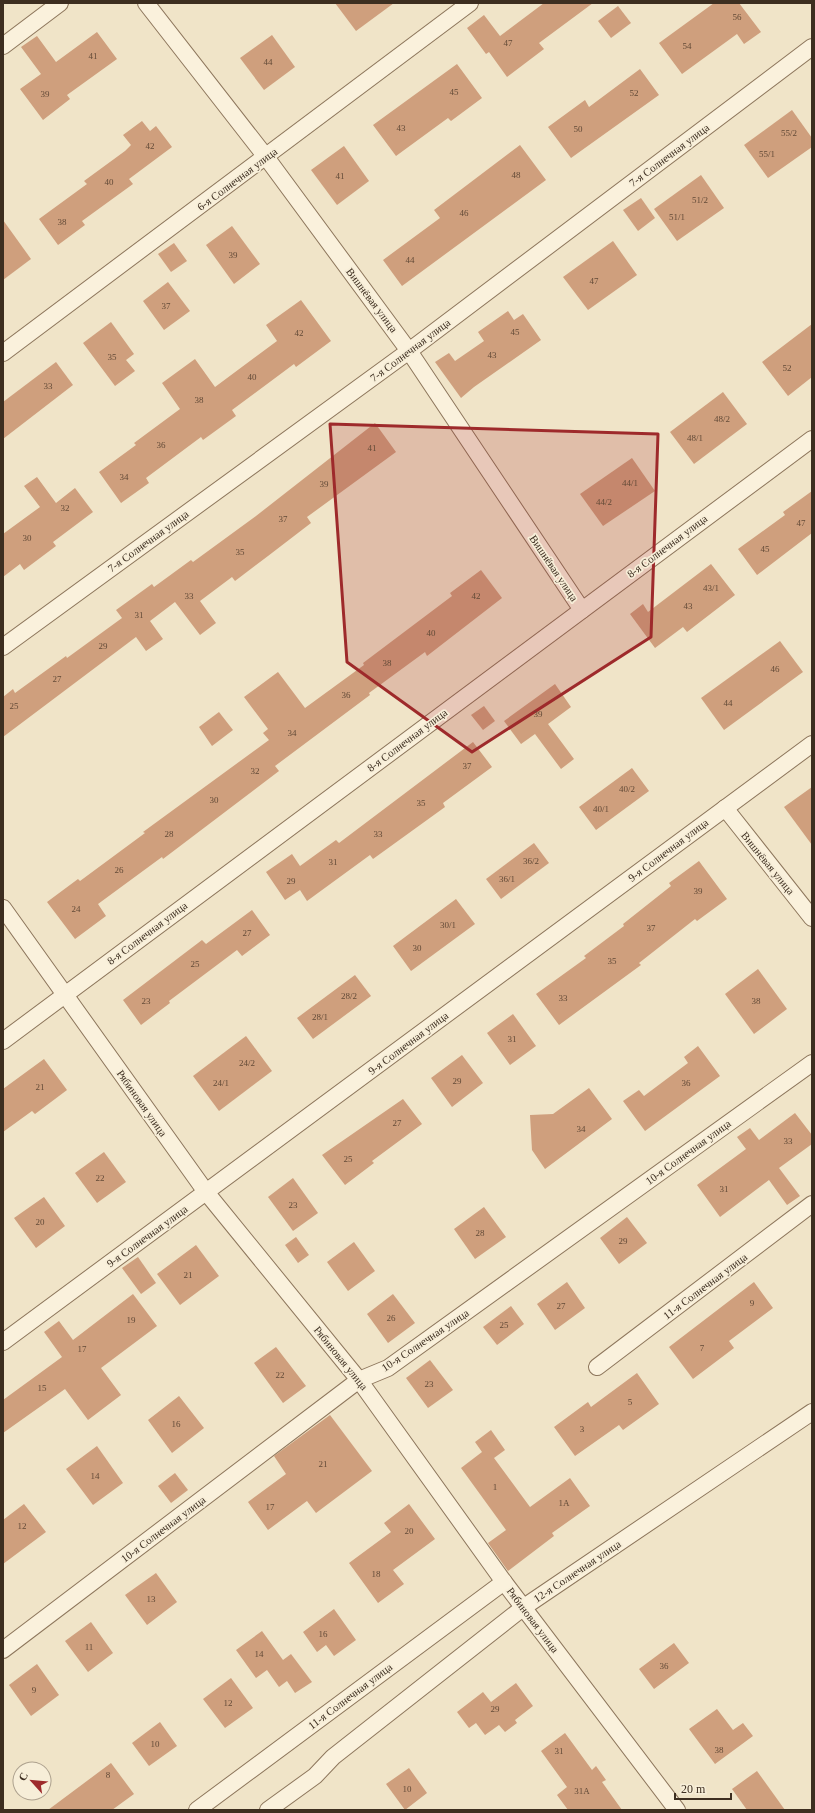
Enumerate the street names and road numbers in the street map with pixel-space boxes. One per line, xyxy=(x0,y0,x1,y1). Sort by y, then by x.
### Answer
street label: 7-я Солнечная улица xyxy=(627,121,711,189)
street label: 6-я Солнечная улица xyxy=(195,145,279,213)
street label: Вишнёвая улица xyxy=(344,265,400,335)
street label: 7-я Солнечная улица xyxy=(368,316,452,384)
street label: 7-я Солнечная улица xyxy=(105,508,191,574)
street label: 8-я Солнечная улица xyxy=(625,512,709,580)
street label: Вишнёвая улица xyxy=(527,533,581,604)
street label: 8-я Солнечная улица xyxy=(365,706,449,774)
street label: 9-я Солнечная улица xyxy=(626,816,710,884)
street label: Вишнёвая улица xyxy=(739,829,797,897)
street label: 8-я Солнечная улица xyxy=(105,899,189,967)
street label: 9-я Солнечная улица xyxy=(366,1009,450,1077)
street label: Рябиновая улица xyxy=(115,1067,170,1139)
street label: 10-я Солнечная улица xyxy=(643,1117,733,1187)
street label: 9-я Солнечная улица xyxy=(104,1203,190,1269)
street label: 11-я Солнечная улица xyxy=(661,1250,749,1321)
street label: 10-я Солнечная улица xyxy=(379,1306,471,1374)
street label: Рябиновая улица xyxy=(312,1324,370,1392)
street label: 10-я Солнечная улица xyxy=(118,1493,208,1565)
street label: 12-я Солнечная улица xyxy=(531,1537,623,1605)
street label: Рябиновая улица xyxy=(505,1585,561,1655)
street label: 11-я Солнечная улица xyxy=(306,1660,394,1731)

